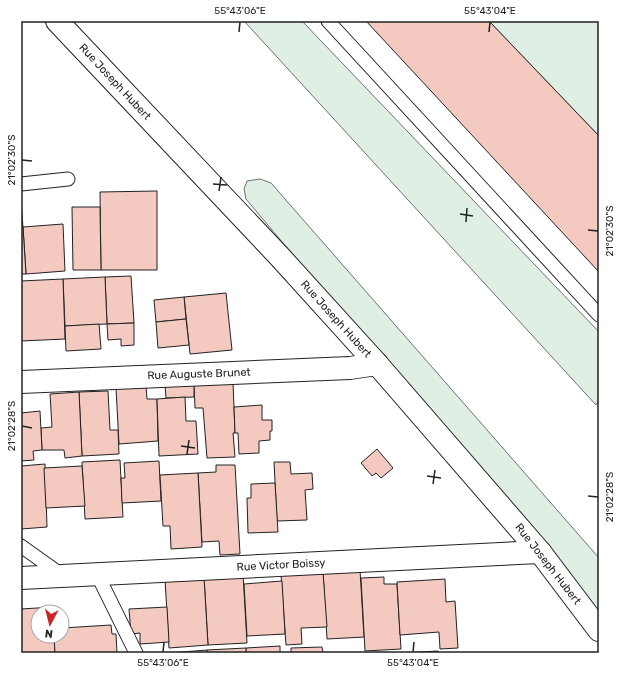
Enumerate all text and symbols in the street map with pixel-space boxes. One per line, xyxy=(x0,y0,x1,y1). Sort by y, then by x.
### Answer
text: 55°43'06"E xyxy=(214,5,266,17)
text: 55°43'04"E xyxy=(464,5,516,17)
street label: Rue Joseph Hubert xyxy=(76,41,154,123)
text: 21°02'30"S xyxy=(6,135,18,185)
text: 21°02'30"S xyxy=(604,206,616,256)
street label: Rue Joseph Hubert xyxy=(298,278,375,361)
street label: Rue Auguste Brunet xyxy=(147,366,252,382)
text: 21°02'28"S xyxy=(6,401,18,451)
text: 21°02'28"S xyxy=(604,472,616,522)
street label: Rue Joseph Hubert xyxy=(512,521,584,608)
street label: Rue Victor Boissy xyxy=(236,556,326,574)
north arrow xyxy=(30,604,70,644)
text: N xyxy=(44,626,54,640)
text: 55°43'06"E xyxy=(137,657,189,669)
text: 55°43'04"E xyxy=(387,657,439,669)

